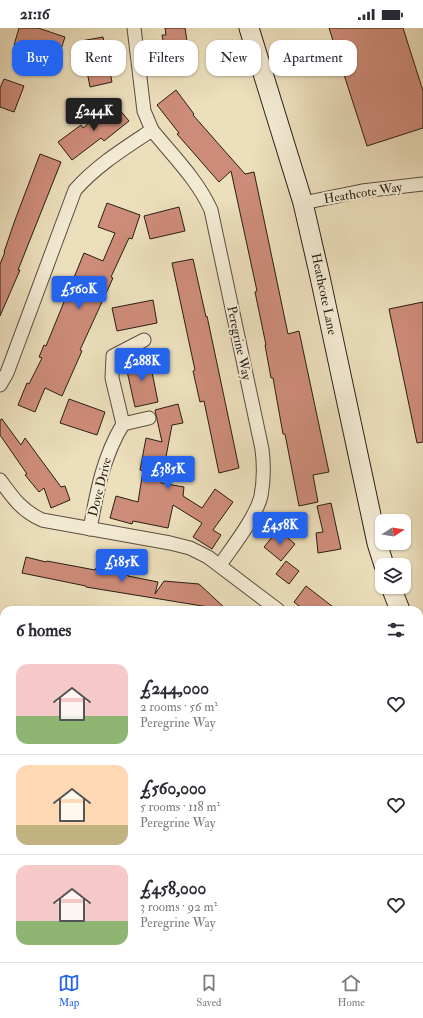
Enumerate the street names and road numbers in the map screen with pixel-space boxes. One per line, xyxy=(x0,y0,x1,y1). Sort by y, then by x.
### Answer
street label: Heathcote Way xyxy=(323,179,404,208)
street label: Heathcote Lane xyxy=(308,252,341,337)
street label: Peregrine Way xyxy=(222,304,255,382)
street label: Dove Drive xyxy=(85,455,115,518)

